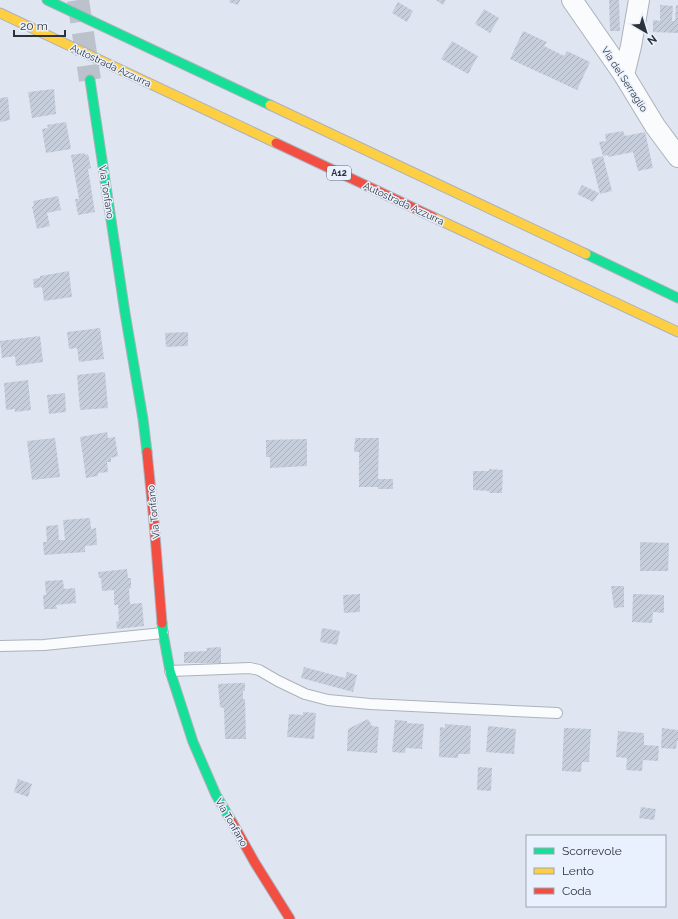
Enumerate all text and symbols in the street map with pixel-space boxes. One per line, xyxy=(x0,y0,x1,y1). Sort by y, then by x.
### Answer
scale bar xyxy=(14,12,65,38)
north arrow xyxy=(626,12,666,52)
text: 20 m xyxy=(20,19,48,33)
text: N xyxy=(645,32,659,47)
street label: Autostrada Azzurra xyxy=(69,42,153,89)
street label: Via del Serraglio xyxy=(599,45,650,114)
street label: Via Tonfano xyxy=(97,165,116,220)
road number: A12 xyxy=(327,166,351,180)
street label: Autostrada Azzurra xyxy=(362,180,446,227)
street label: Via Tonfano xyxy=(145,485,162,539)
street label: Via Tonfano xyxy=(213,796,250,848)
legend xyxy=(526,835,666,907)
text: Scorrevole xyxy=(562,844,622,858)
text: Lento xyxy=(562,864,594,878)
text: Coda xyxy=(562,884,591,898)

